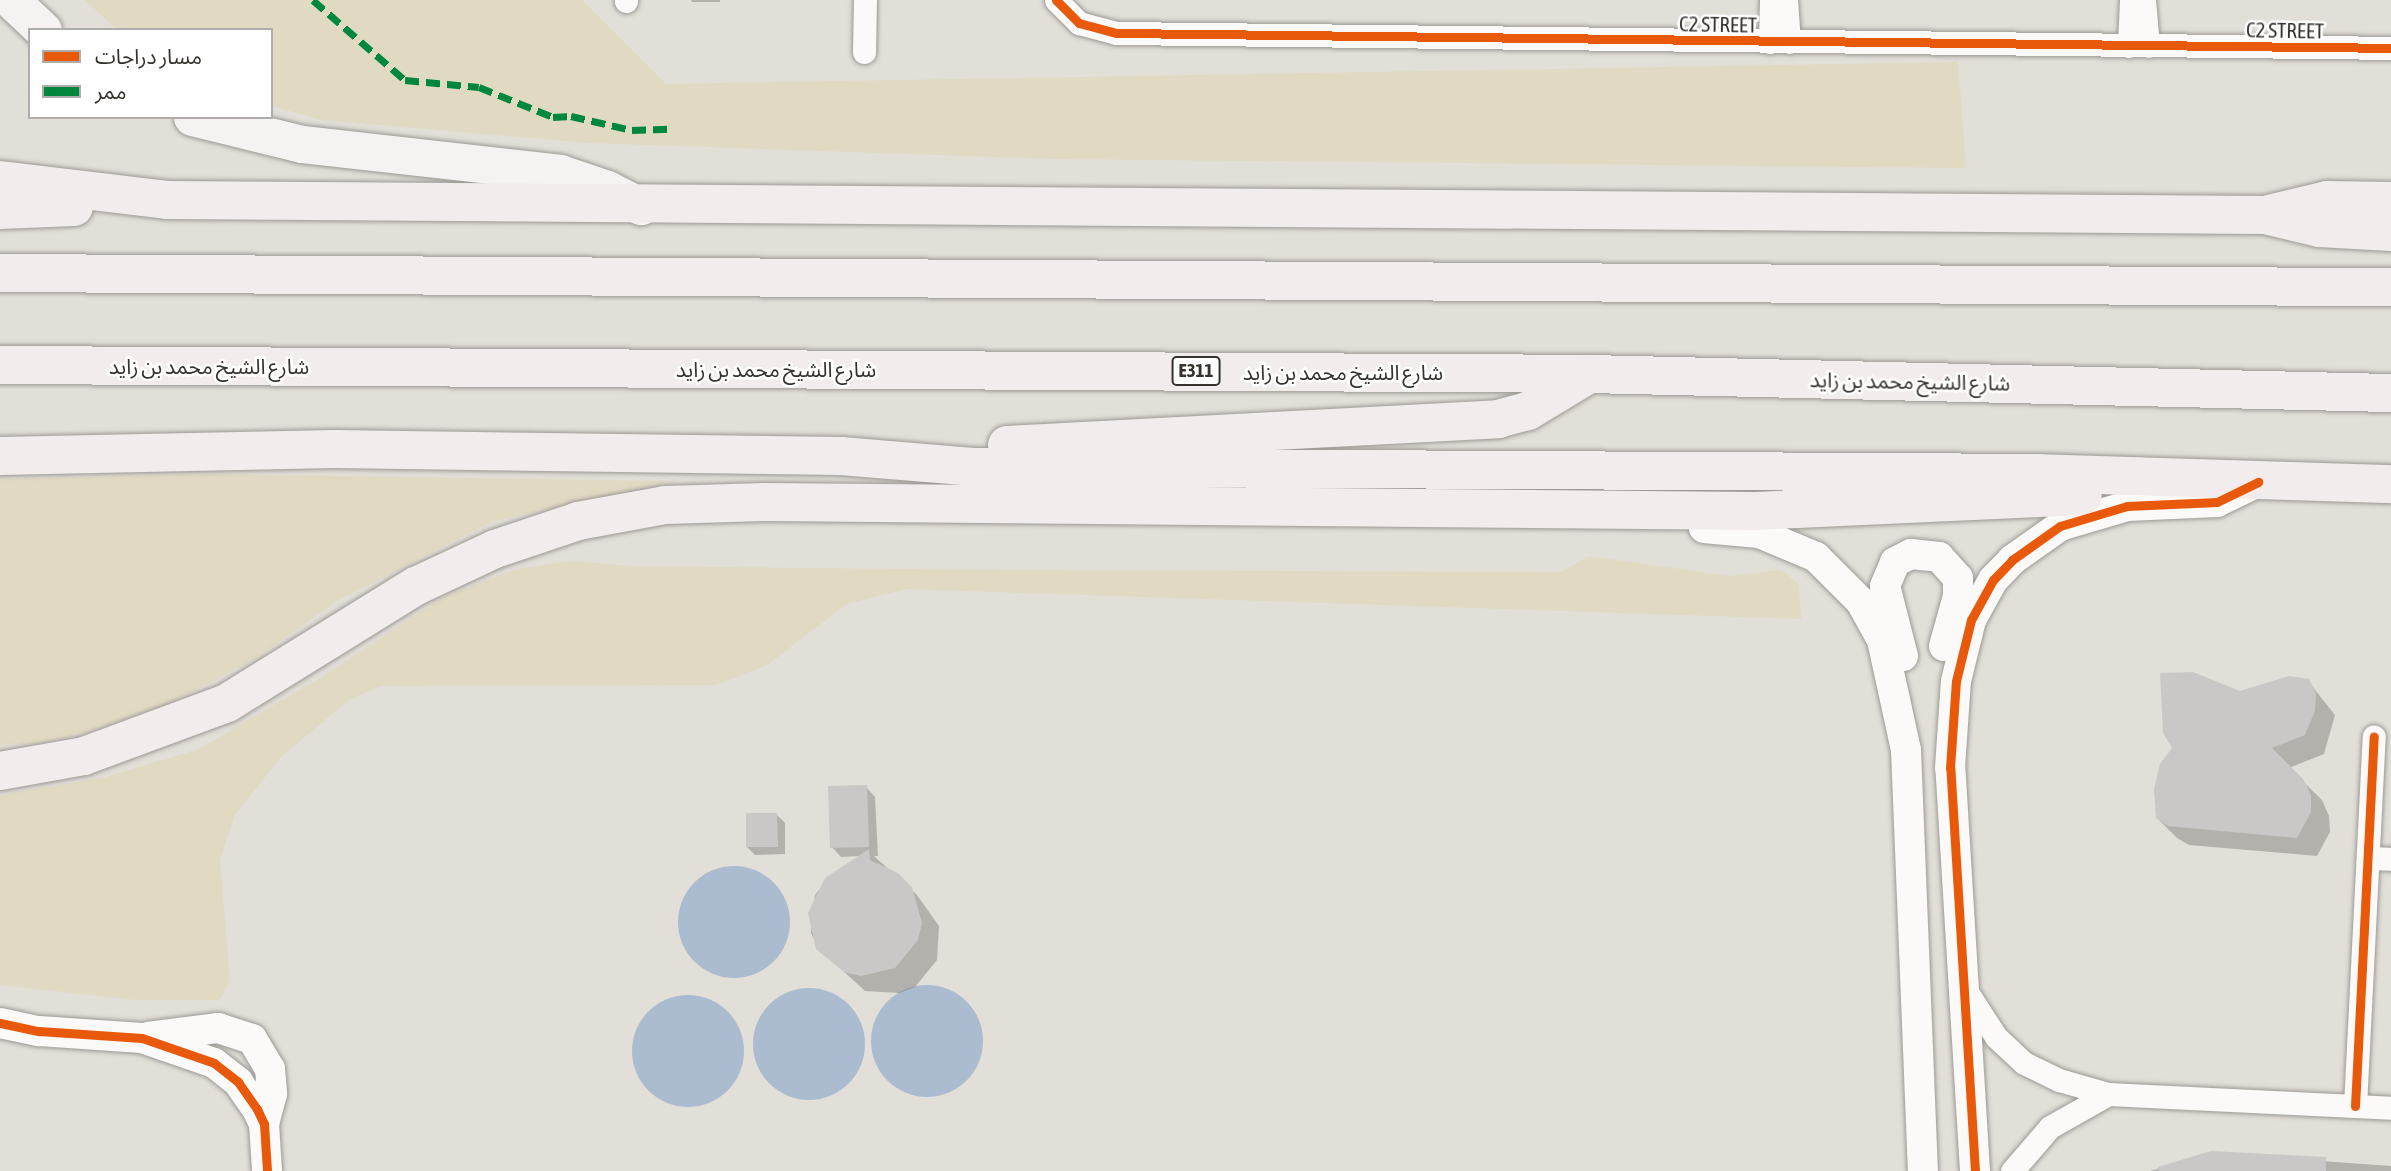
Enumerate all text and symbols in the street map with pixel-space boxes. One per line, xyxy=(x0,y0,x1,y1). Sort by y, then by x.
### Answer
street label: C2 STREET xyxy=(1679,11,1757,37)
street label: C2 STREET xyxy=(2246,17,2324,43)
legend xyxy=(28,28,273,119)
text: مسار دراجات xyxy=(95,44,202,68)
text: ممر xyxy=(95,79,126,103)
street label: شارع الشيخ محمد بن زايد xyxy=(109,353,309,379)
street label: شارع الشيخ محمد بن زايد xyxy=(676,356,876,382)
road number: E311 xyxy=(1172,356,1220,386)
street label: شارع الشيخ محمد بن زايد xyxy=(1243,359,1443,385)
street label: شارع الشيخ محمد بن زايد xyxy=(1810,367,2010,395)

